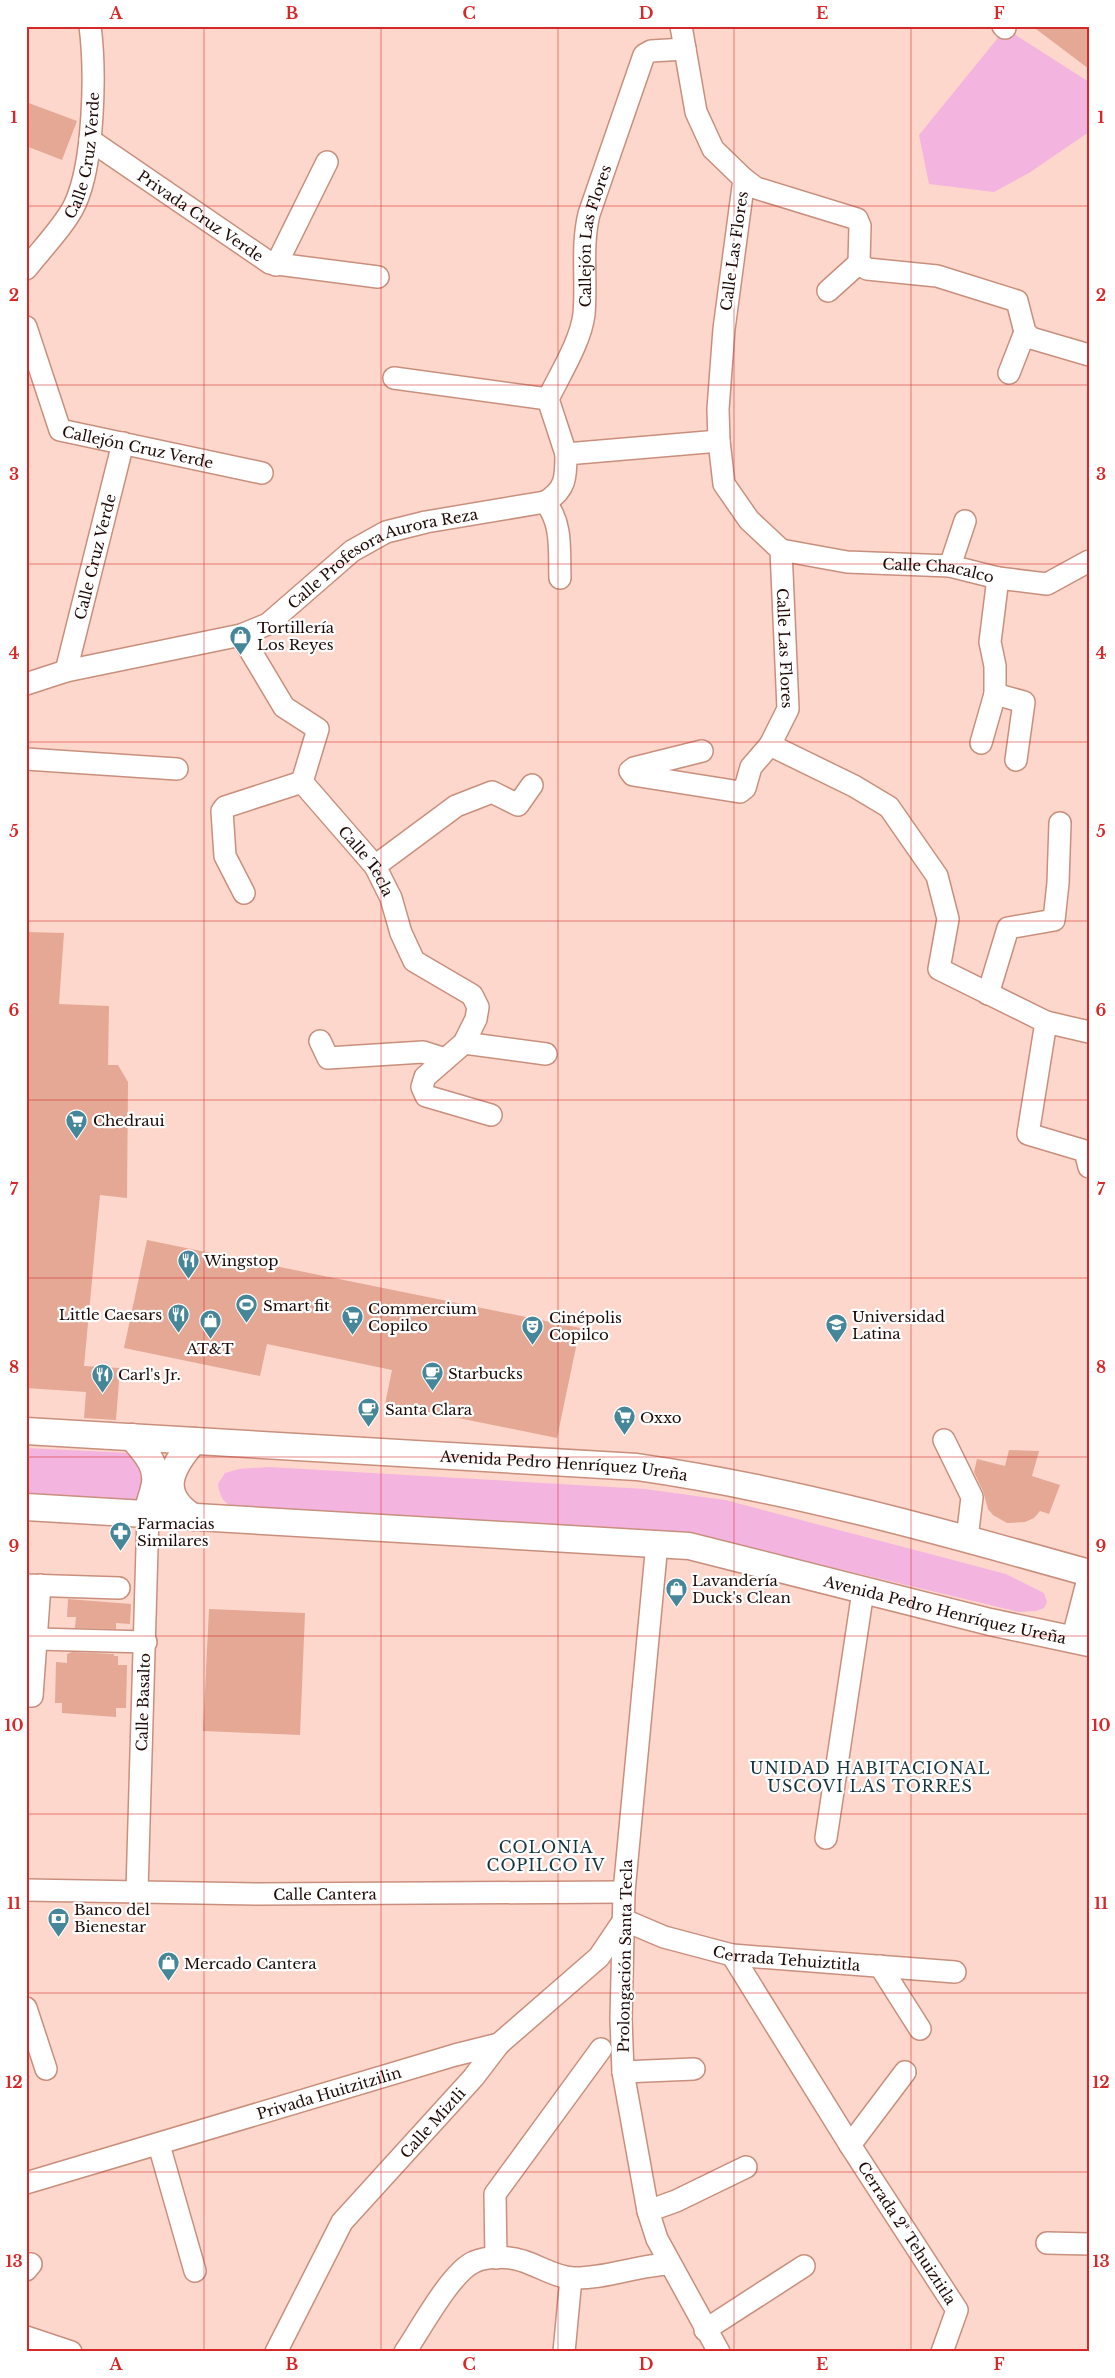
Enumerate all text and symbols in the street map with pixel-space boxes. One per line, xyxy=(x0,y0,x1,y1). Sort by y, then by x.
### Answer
text: A xyxy=(109,3,124,23)
text: B xyxy=(286,3,299,23)
text: C xyxy=(462,3,476,23)
text: D xyxy=(639,3,653,23)
text: E xyxy=(816,3,828,23)
text: F xyxy=(993,3,1005,23)
street label: Calle Cruz Verde xyxy=(59,92,102,222)
text: 1 xyxy=(11,107,18,127)
text: 1 xyxy=(1098,107,1105,127)
street label: Callejón Las Flores xyxy=(575,162,615,308)
street label: Privada Cruz Verde xyxy=(134,166,267,265)
street label: Calle Las Flores xyxy=(716,190,752,312)
text: 2 xyxy=(9,285,19,305)
text: 2 xyxy=(1096,285,1106,305)
street label: Callejón Cruz Verde xyxy=(61,421,215,472)
text: 3 xyxy=(9,464,19,484)
text: 3 xyxy=(1096,464,1106,484)
street label: Calle Cruz Verde xyxy=(70,492,120,622)
street label: Calle Profesora Aurora Reza xyxy=(283,504,480,613)
street label: Calle Chacalco xyxy=(882,554,996,586)
street label: Calle Las Flores xyxy=(773,588,797,709)
place label: Tortillería Los Reyes xyxy=(257,618,335,654)
shop icon: Tortillería Los Reyes xyxy=(229,624,253,655)
text: 4 xyxy=(9,643,19,663)
text: 4 xyxy=(1096,643,1106,663)
text: 5 xyxy=(9,821,19,841)
text: 5 xyxy=(1096,821,1106,841)
street label: Calle Tecla xyxy=(335,822,398,900)
text: 6 xyxy=(9,1000,20,1020)
text: 6 xyxy=(1096,1000,1107,1020)
supermarket icon: Chedraui xyxy=(65,1108,89,1139)
place label: Chedraui xyxy=(93,1111,165,1130)
text: 7 xyxy=(10,1179,19,1199)
text: 7 xyxy=(1097,1179,1106,1199)
restaurant icon: Wingstop xyxy=(176,1248,200,1279)
place label: Wingstop xyxy=(203,1251,278,1270)
sports icon: Smart fit xyxy=(235,1293,259,1324)
place label: Smart fit xyxy=(263,1296,330,1315)
place label: Commercium Copilco xyxy=(368,1299,477,1335)
restaurant icon: Little Caesars xyxy=(166,1302,190,1333)
place label: Little Caesars xyxy=(59,1305,162,1324)
supermarket icon: Commercium Copilco xyxy=(340,1305,364,1336)
place label: Universidad Latina xyxy=(852,1307,945,1343)
shop icon: AT&T xyxy=(198,1308,222,1339)
place label: Cinépolis Copilco xyxy=(549,1308,622,1344)
school or university icon: Universidad Latina xyxy=(824,1313,848,1344)
theatre icon: Cinépolis Copilco xyxy=(521,1314,545,1345)
place label: AT&T xyxy=(186,1339,233,1358)
text: 8 xyxy=(9,1357,19,1377)
text: 8 xyxy=(1096,1357,1106,1377)
cafe icon: Starbucks xyxy=(420,1361,444,1392)
restaurant icon: Carl's Jr. xyxy=(90,1362,114,1393)
place label: Starbucks xyxy=(448,1364,523,1383)
place label: Carl's Jr. xyxy=(118,1365,181,1384)
cafe icon: Santa Clara xyxy=(357,1397,381,1428)
place label: Santa Clara xyxy=(385,1400,473,1419)
supermarket icon: Oxxo xyxy=(612,1405,636,1436)
place label: Oxxo xyxy=(640,1408,682,1427)
street label: Avenida Pedro Henríquez Ureña xyxy=(438,1446,690,1484)
place label: Farmacias Similares xyxy=(137,1514,215,1550)
pharmacy icon: Farmacias Similares xyxy=(109,1520,133,1551)
text: 9 xyxy=(9,1536,20,1556)
text: 9 xyxy=(1096,1536,1107,1556)
place label: Lavandería Duck's Clean xyxy=(692,1571,791,1607)
street label: Avenida Pedro Henríquez Ureña xyxy=(821,1571,1069,1648)
shop icon: Lavandería Duck's Clean xyxy=(664,1577,688,1608)
street label: Calle Basalto xyxy=(132,1652,153,1752)
text: 10 xyxy=(4,1715,24,1735)
text: 10 xyxy=(1091,1715,1111,1735)
district label: UNIDAD HABITACIONAL USCOVI LAS TORRES xyxy=(750,1758,990,1796)
district label: COLONIA COPILCO IV xyxy=(487,1837,605,1875)
street label: Prolongación Santa Tecla xyxy=(614,1859,636,2053)
street label: Calle Cantera xyxy=(273,1884,377,1903)
text: 11 xyxy=(7,1893,21,1913)
text: 11 xyxy=(1094,1893,1108,1913)
place label: Banco del Bienestar xyxy=(74,1900,150,1936)
bank icon: Banco del Bienestar xyxy=(46,1906,70,1937)
street label: Cerrada Tehuiztitla xyxy=(711,1941,862,1974)
shop icon: Mercado Cantera xyxy=(156,1951,180,1982)
place label: Mercado Cantera xyxy=(184,1954,317,1973)
street label: Privada Huitzitzilin xyxy=(254,2062,403,2123)
text: 12 xyxy=(5,2072,23,2092)
text: 12 xyxy=(1092,2072,1110,2092)
street label: Calle Miztli xyxy=(395,2084,469,2162)
street label: Cerrada 2ª Tehuiztitla xyxy=(854,2158,961,2309)
text: 13 xyxy=(5,2251,23,2271)
text: 13 xyxy=(1092,2251,1110,2271)
text: A xyxy=(109,2354,124,2374)
text: B xyxy=(286,2354,299,2374)
text: C xyxy=(462,2354,476,2374)
text: D xyxy=(639,2354,653,2374)
text: E xyxy=(816,2354,828,2374)
text: F xyxy=(993,2354,1005,2374)

